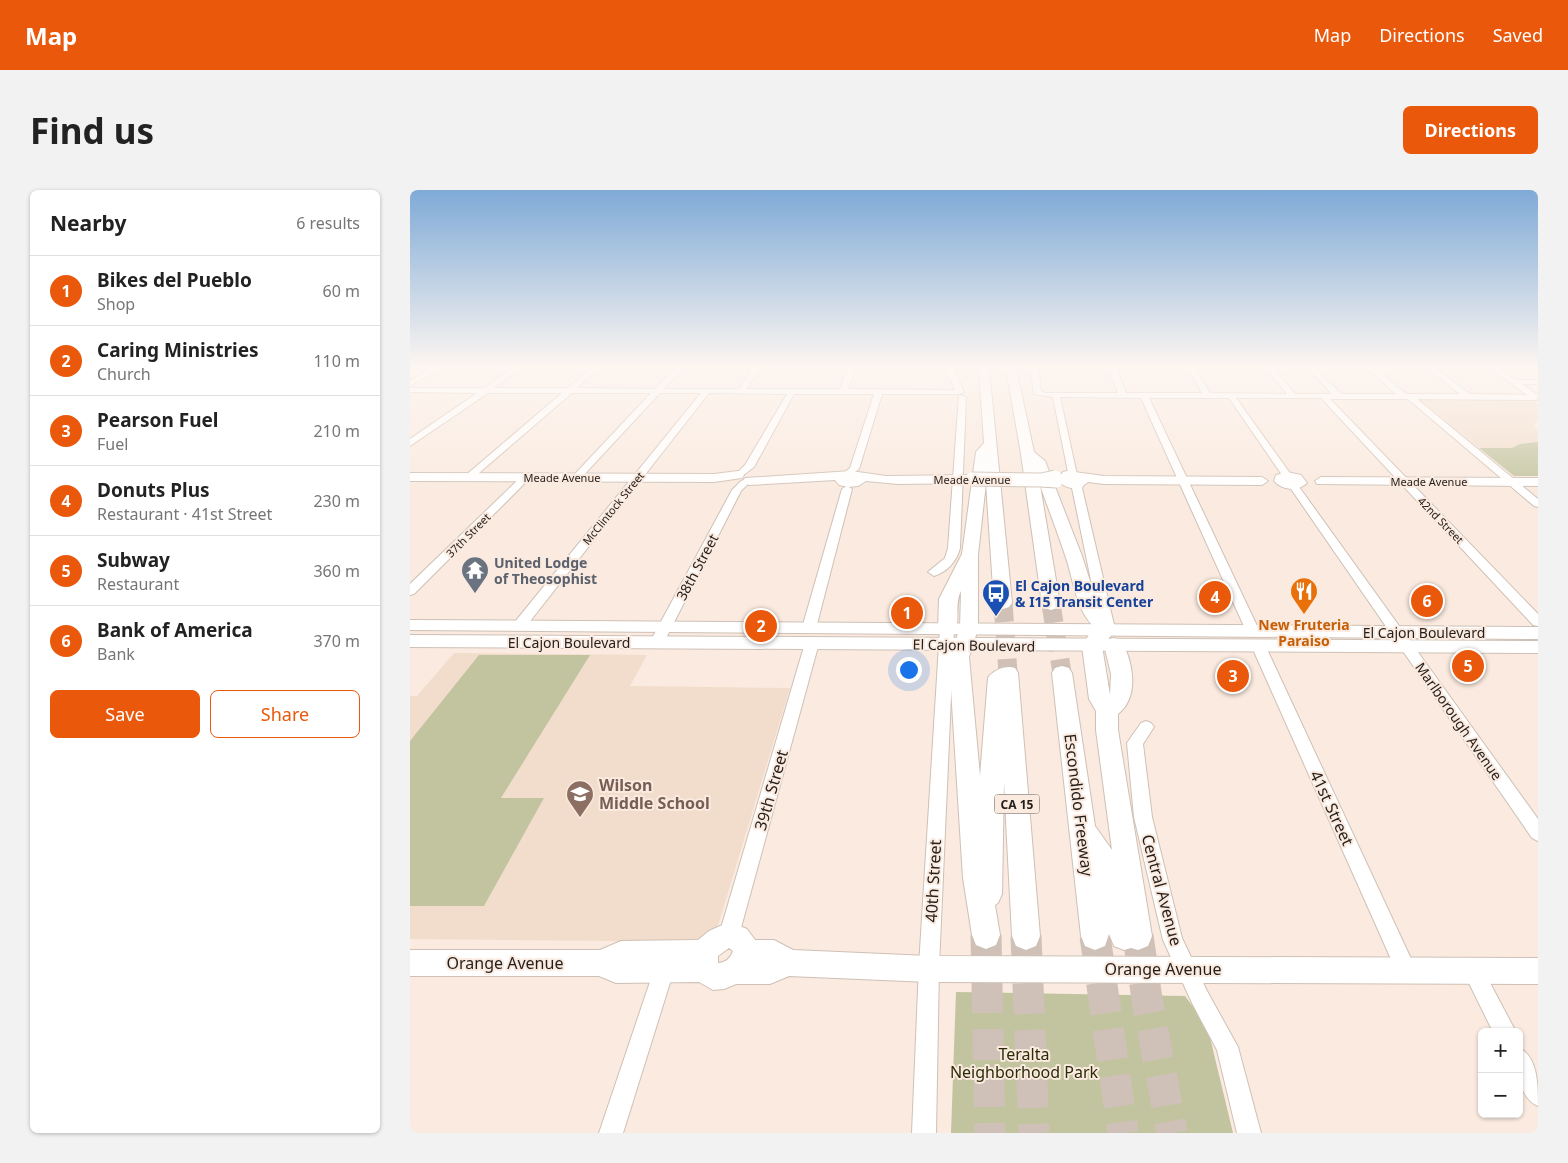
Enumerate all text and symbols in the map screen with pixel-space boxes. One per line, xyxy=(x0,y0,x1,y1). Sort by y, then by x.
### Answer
text: Map xyxy=(25,19,77,52)
text: Map xyxy=(1314,23,1351,47)
text: Directions xyxy=(1379,23,1465,47)
text: Saved xyxy=(1493,23,1543,47)
button: Directions xyxy=(1403,106,1538,154)
text: Find us xyxy=(30,107,154,154)
text: Nearby xyxy=(50,209,126,237)
text: 6 results xyxy=(296,212,360,234)
text: Bikes del Pueblo xyxy=(97,267,252,293)
text: 1 xyxy=(61,280,71,302)
text: 60 m xyxy=(323,280,360,302)
text: Shop xyxy=(97,293,135,315)
text: Caring Ministries xyxy=(97,337,259,363)
text: 2 xyxy=(61,350,71,372)
text: 110 m xyxy=(313,350,360,372)
text: Church xyxy=(97,363,151,385)
text: Pearson Fuel xyxy=(97,407,219,433)
text: 3 xyxy=(61,420,71,442)
text: 210 m xyxy=(313,420,360,442)
text: Fuel xyxy=(97,433,128,455)
street label: McClintock Street xyxy=(579,468,647,548)
street label: Meade Avenue xyxy=(524,470,600,485)
street label: Meade Avenue xyxy=(934,472,1010,487)
street label: Meade Avenue xyxy=(1391,474,1467,489)
text: Donuts Plus xyxy=(97,477,210,503)
text: 4 xyxy=(61,490,71,512)
text: 230 m xyxy=(313,490,360,512)
street label: 42nd Street xyxy=(1415,493,1467,547)
text: Restaurant · 41st Street xyxy=(97,503,272,525)
street label: 37th Street xyxy=(443,510,493,560)
street label: 38th Street xyxy=(672,531,722,603)
text: Subway xyxy=(97,547,170,573)
place label: United Lodge of Theosophist xyxy=(494,553,597,588)
temple icon: United Lodge of Theosophist xyxy=(460,555,490,594)
text: 5 xyxy=(61,560,71,582)
text: 360 m xyxy=(313,560,360,582)
text: Restaurant xyxy=(97,573,179,595)
place label: El Cajon Boulevard & I15 Transit Center xyxy=(1015,576,1154,611)
restaurant icon: New Fruteria Paraiso xyxy=(1289,576,1319,615)
bus stop icon: El Cajon Boulevard & I15 Transit Center xyxy=(981,578,1011,617)
pin: 4 xyxy=(1199,578,1231,616)
pin: 6 xyxy=(1411,582,1443,620)
pin: 1 xyxy=(891,594,923,632)
pin: 2 xyxy=(745,607,777,645)
place label: New Fruteria Paraiso xyxy=(1258,615,1350,650)
text: Bank of America xyxy=(97,617,253,643)
street label: El Cajon Boulevard xyxy=(1363,623,1485,642)
text: 6 xyxy=(61,630,71,652)
text: 370 m xyxy=(313,630,360,652)
street label: El Cajon Boulevard xyxy=(508,633,630,652)
street label: El Cajon Boulevard xyxy=(913,634,1035,656)
text: Bank xyxy=(97,643,135,665)
pin: 5 xyxy=(1452,647,1484,685)
your location xyxy=(896,657,922,683)
pin: 3 xyxy=(1217,657,1249,695)
street label: Marlborough Avenue xyxy=(1411,658,1507,784)
button: Save xyxy=(50,690,200,738)
button: Share xyxy=(210,690,360,738)
street label: Escondido Freeway xyxy=(1059,732,1099,878)
street label: 39th Street xyxy=(749,747,793,833)
street label: 41st Street xyxy=(1305,767,1359,849)
place label: Wilson Middle School xyxy=(599,774,710,814)
school or university icon: Wilson Middle School xyxy=(565,779,595,818)
road number: CA 15 xyxy=(994,794,1040,814)
street label: Central Avenue xyxy=(1137,832,1187,948)
street label: 40th Street xyxy=(920,839,946,923)
street label: Orange Avenue xyxy=(447,952,563,974)
street label: Orange Avenue xyxy=(1105,958,1221,980)
map controls xyxy=(1478,1028,1523,1118)
button: + xyxy=(1478,1028,1523,1073)
park label: Teralta Neighborhood Park xyxy=(950,1043,1099,1083)
button: − xyxy=(1478,1073,1523,1118)

